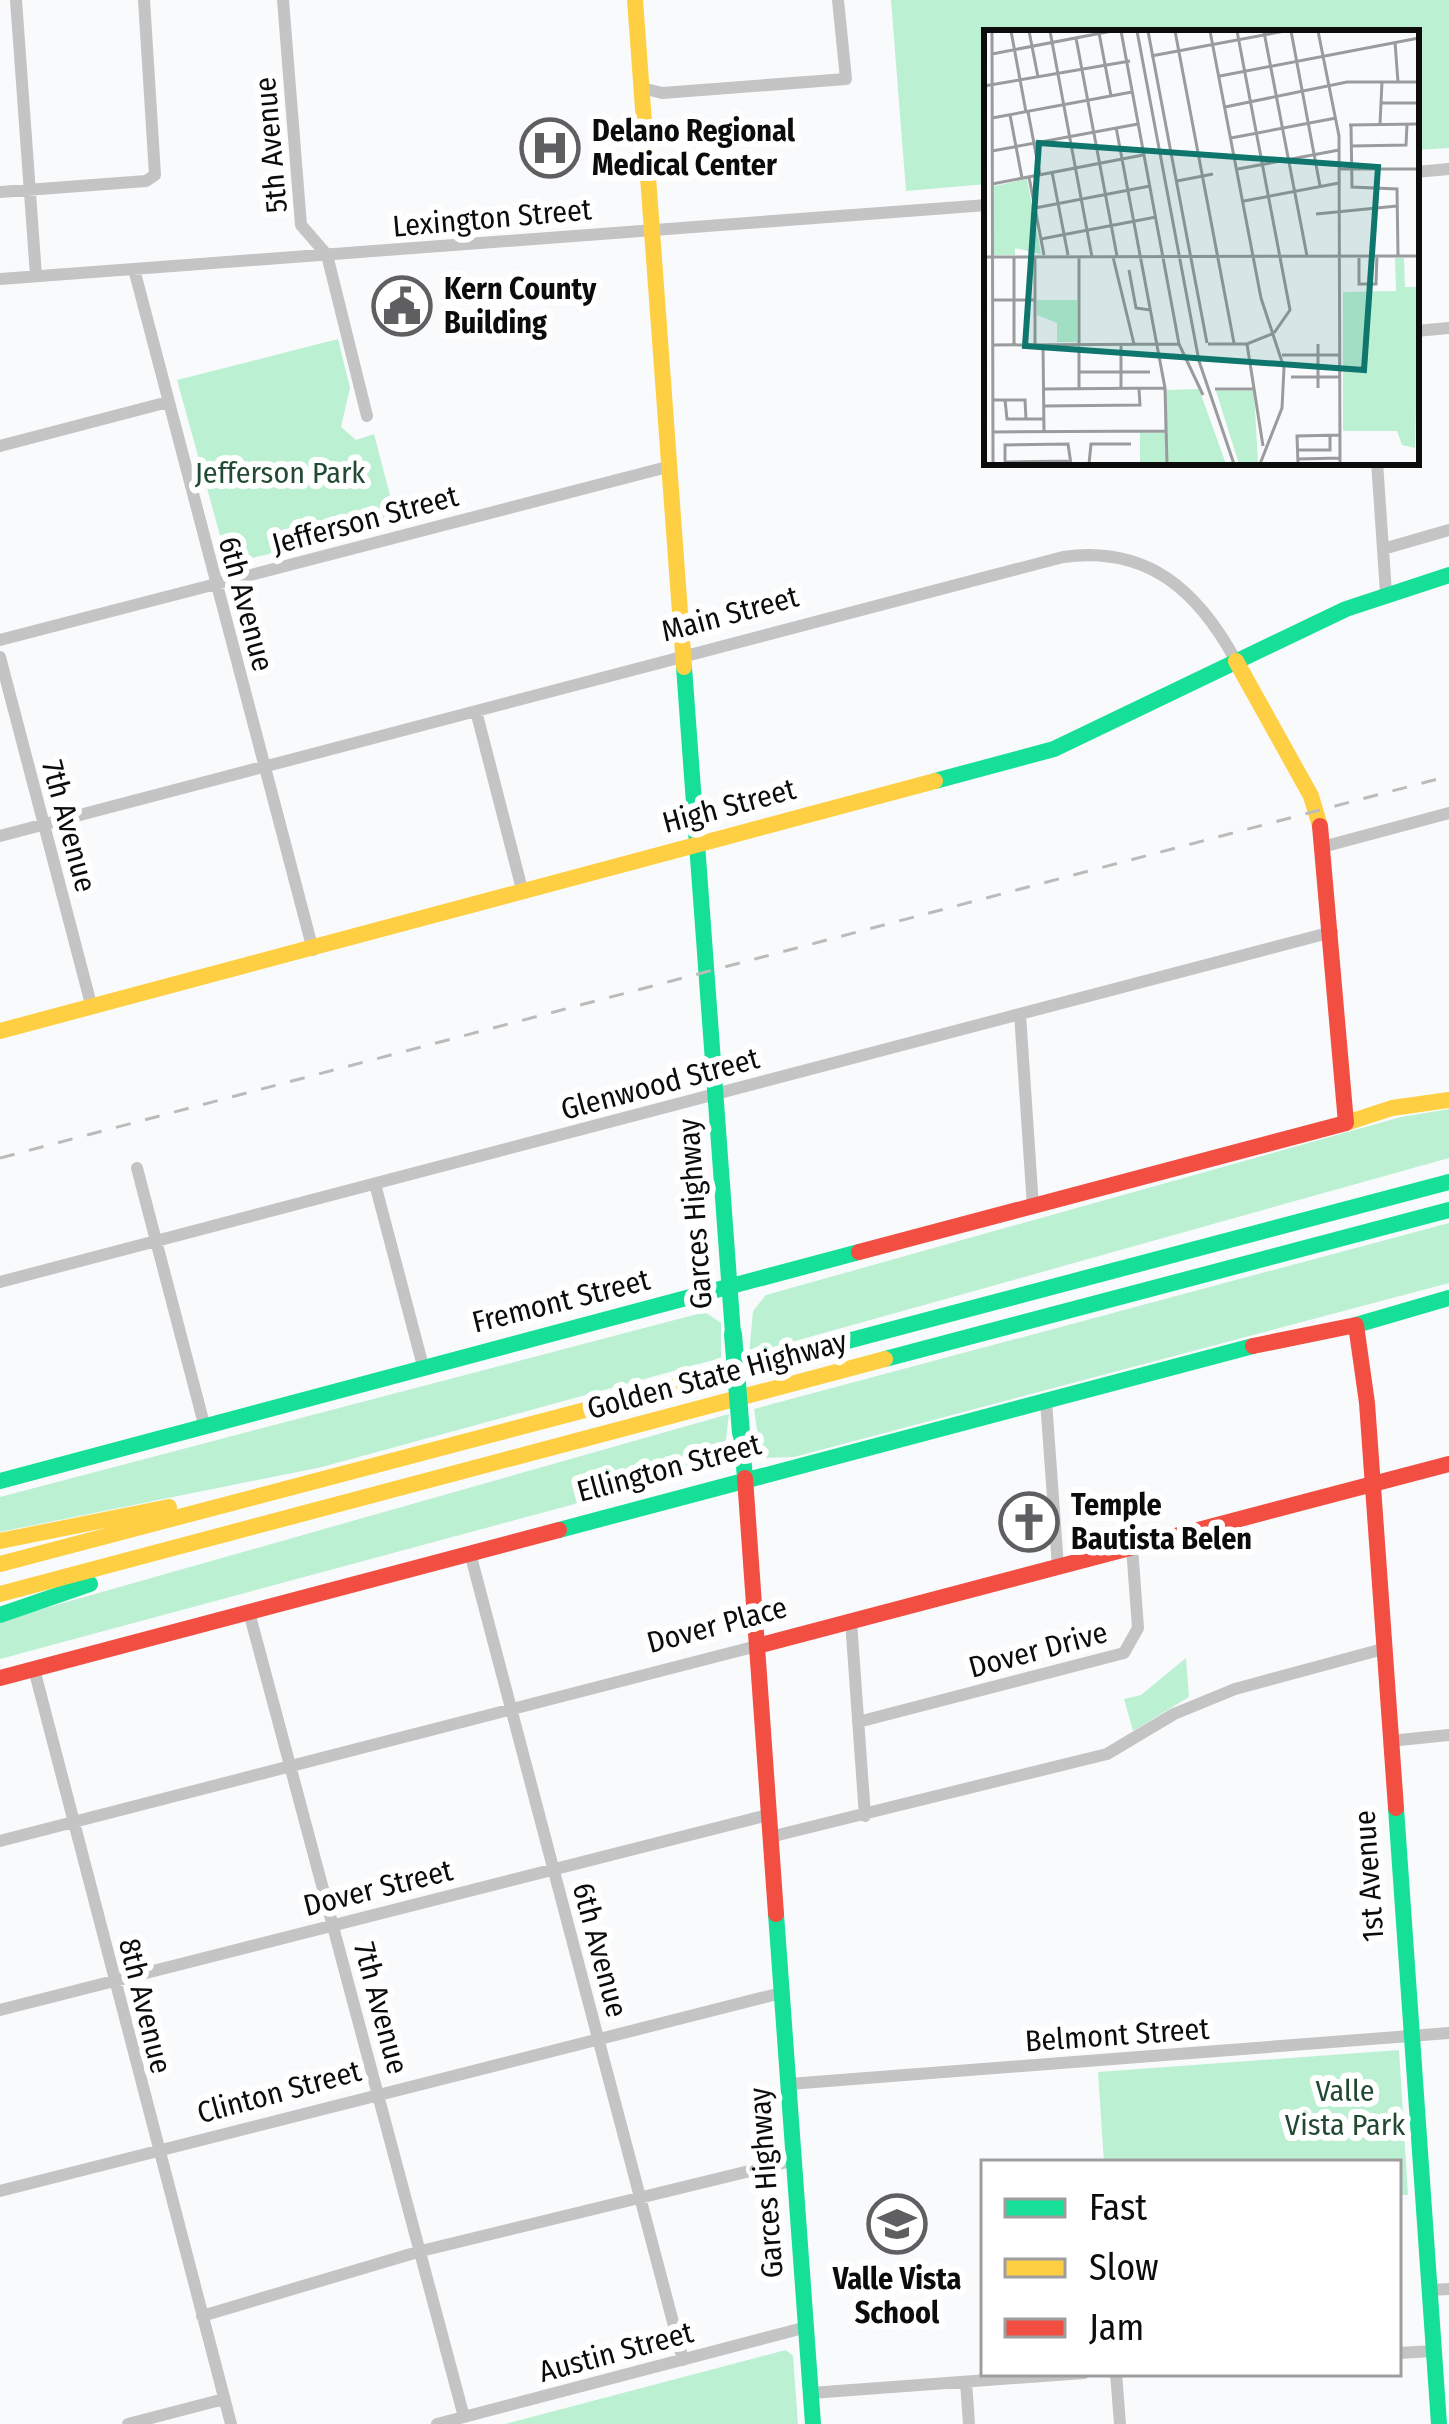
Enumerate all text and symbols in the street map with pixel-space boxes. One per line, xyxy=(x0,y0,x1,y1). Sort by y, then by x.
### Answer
inset map xyxy=(984,30,1419,465)
street label: 5th Avenue xyxy=(247,75,295,215)
place label: Delano Regional Medical Center xyxy=(592,113,796,183)
hospital icon: Delano Regional Medical Center xyxy=(519,117,581,179)
street label: Lexington Street xyxy=(391,191,593,245)
place label: Kern County Building xyxy=(444,271,597,341)
public building icon: Kern County Building xyxy=(371,275,433,337)
park label: Jefferson Park xyxy=(195,455,365,491)
street label: Jefferson Street xyxy=(268,478,462,562)
street label: 6th Avenue xyxy=(211,533,281,675)
street label: Main Street xyxy=(658,578,803,650)
street label: 7th Avenue xyxy=(34,756,104,896)
street label: High Street xyxy=(658,771,800,841)
street label: Glenwood Street xyxy=(557,1040,763,1128)
street label: Garces Highway xyxy=(670,1117,720,1311)
street label: Fremont Street xyxy=(468,1261,654,1340)
street label: Golden State Highway xyxy=(583,1323,851,1427)
street label: Ellington Street xyxy=(573,1426,765,1510)
place label: Temple Bautista Belen xyxy=(1071,1487,1252,1557)
church icon: Temple Bautista Belen xyxy=(998,1491,1060,1553)
street label: Dover Place xyxy=(643,1589,791,1661)
street label: Dover Drive xyxy=(965,1614,1111,1686)
street label: 1st Avenue xyxy=(1346,1809,1392,1943)
street label: Dover Street xyxy=(300,1852,456,1924)
street label: 6th Avenue xyxy=(565,1879,635,2021)
street label: 8th Avenue xyxy=(111,1935,179,2077)
street label: 7th Avenue xyxy=(346,1938,416,2078)
street label: Belmont Street xyxy=(1024,2011,1210,2059)
street label: Clinton Street xyxy=(193,2053,365,2131)
park label: Valle Vista Park xyxy=(1285,2073,1405,2143)
street label: Garces Highway xyxy=(741,2086,791,2280)
legend xyxy=(981,2160,1401,2376)
text: Fast xyxy=(1089,2186,1147,2230)
school or university icon: Valle Vista School xyxy=(866,2193,928,2255)
text: Slow xyxy=(1089,2246,1159,2290)
place label: Valle Vista School xyxy=(832,2261,961,2331)
text: Jam xyxy=(1089,2306,1144,2350)
street label: Austin Street xyxy=(535,2314,697,2390)

